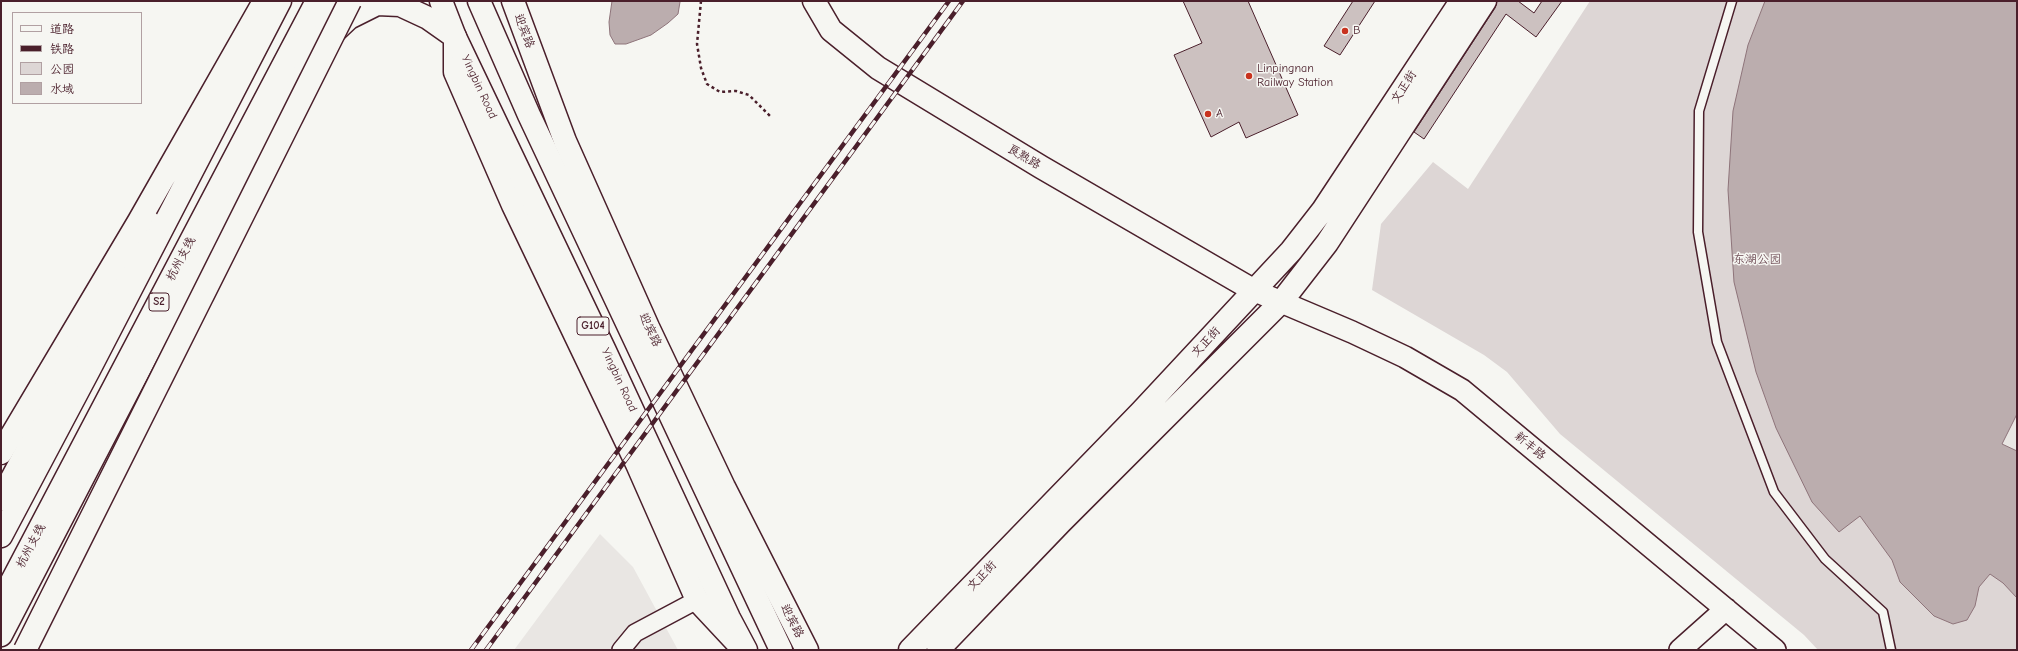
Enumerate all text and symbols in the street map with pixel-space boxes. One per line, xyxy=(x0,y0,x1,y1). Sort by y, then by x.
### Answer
legend xyxy=(12,12,142,104)
street label: 迎宾路 xyxy=(511,12,537,50)
text: 道路 xyxy=(50,22,74,36)
place label: B xyxy=(1353,24,1360,38)
marker: B xyxy=(1340,26,1350,36)
text: 铁路 xyxy=(50,42,74,56)
street label: Yingbin Road xyxy=(458,53,500,121)
text: 公园 xyxy=(50,62,74,76)
place label: Linpingnan Railway Station xyxy=(1257,62,1333,90)
street label: 文正街 xyxy=(1388,68,1420,106)
marker: Linpingnan Railway Station xyxy=(1244,71,1254,81)
text: 水域 xyxy=(50,82,74,96)
place label: A xyxy=(1216,107,1223,121)
marker: A xyxy=(1203,109,1213,119)
street label: 良熟路 xyxy=(1005,142,1043,172)
street label: 杭州支线 xyxy=(163,234,199,284)
park label: 东湖公园 xyxy=(1733,253,1781,267)
road number: S2 xyxy=(149,293,169,311)
street label: 迎宾路 xyxy=(636,311,664,349)
road number: G104 xyxy=(577,317,609,335)
street label: 文正街 xyxy=(1188,324,1224,360)
street label: Yingbin Road xyxy=(598,346,640,414)
street label: 新丰路 xyxy=(1512,429,1548,463)
street label: 杭州支线 xyxy=(13,521,49,571)
street label: 文正街 xyxy=(964,558,1000,594)
street label: 迎宾路 xyxy=(777,602,807,640)

